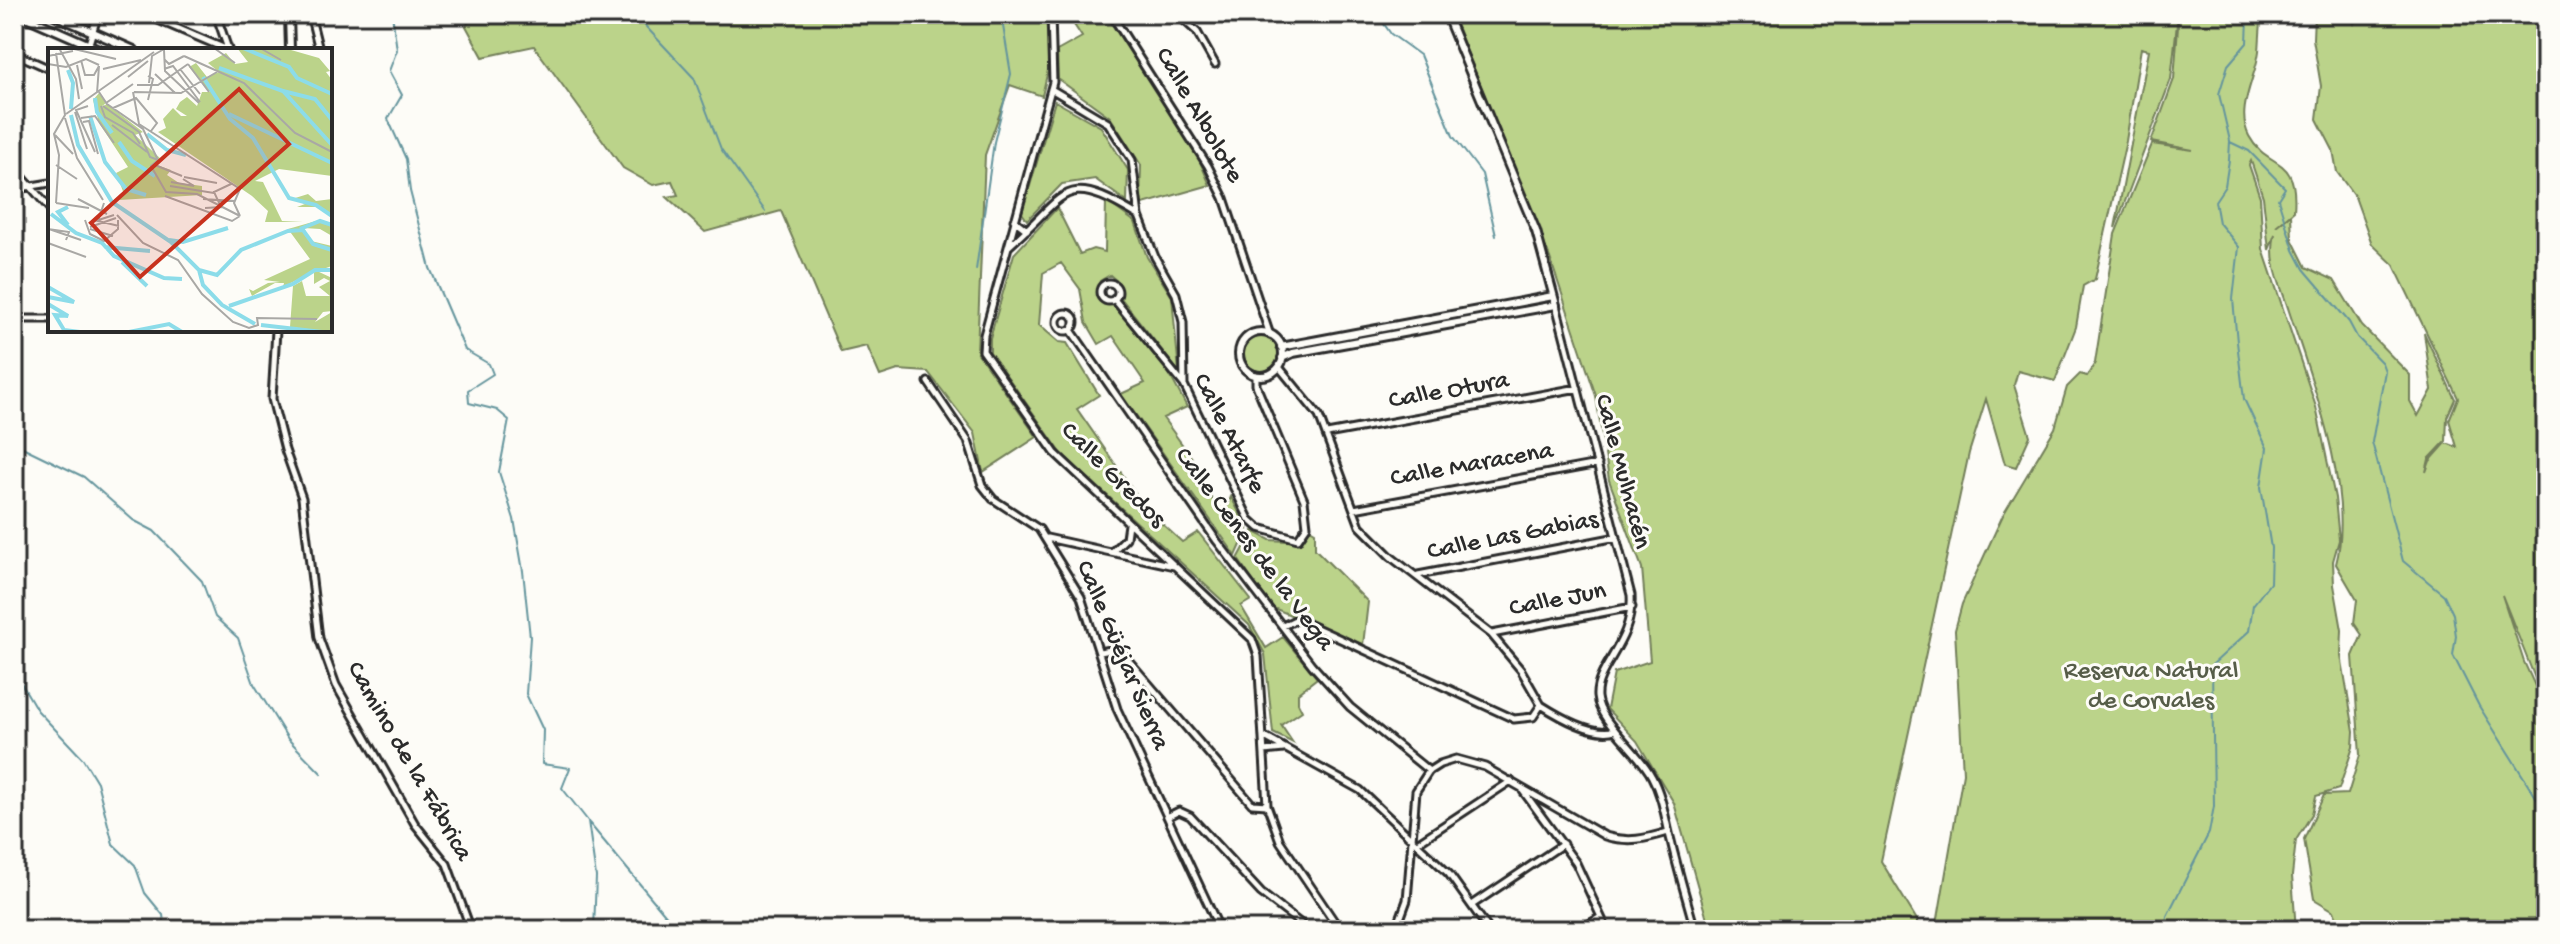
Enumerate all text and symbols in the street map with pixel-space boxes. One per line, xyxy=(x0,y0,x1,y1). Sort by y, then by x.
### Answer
street label: Calle Albolote xyxy=(1147,43,1249,190)
inset map xyxy=(48,48,332,332)
street label: Calle Otura xyxy=(1386,366,1513,418)
street label: Calle Atarfe xyxy=(1185,369,1272,500)
street label: Calle Mulhacén xyxy=(1586,391,1657,553)
street label: Calle Gredos xyxy=(1053,417,1172,536)
street label: Calle Maracena xyxy=(1388,436,1557,496)
street label: Calle Cenes de la Vega xyxy=(1166,442,1341,659)
street label: Calle Las Gabias xyxy=(1425,505,1602,569)
street label: Calle Güéjar Sierra xyxy=(1067,557,1176,757)
street label: Calle Jun xyxy=(1507,576,1610,626)
street label: Camino de la Fábrica xyxy=(338,657,479,869)
park label: Reserva Natural de Corvales xyxy=(2064,657,2238,718)

